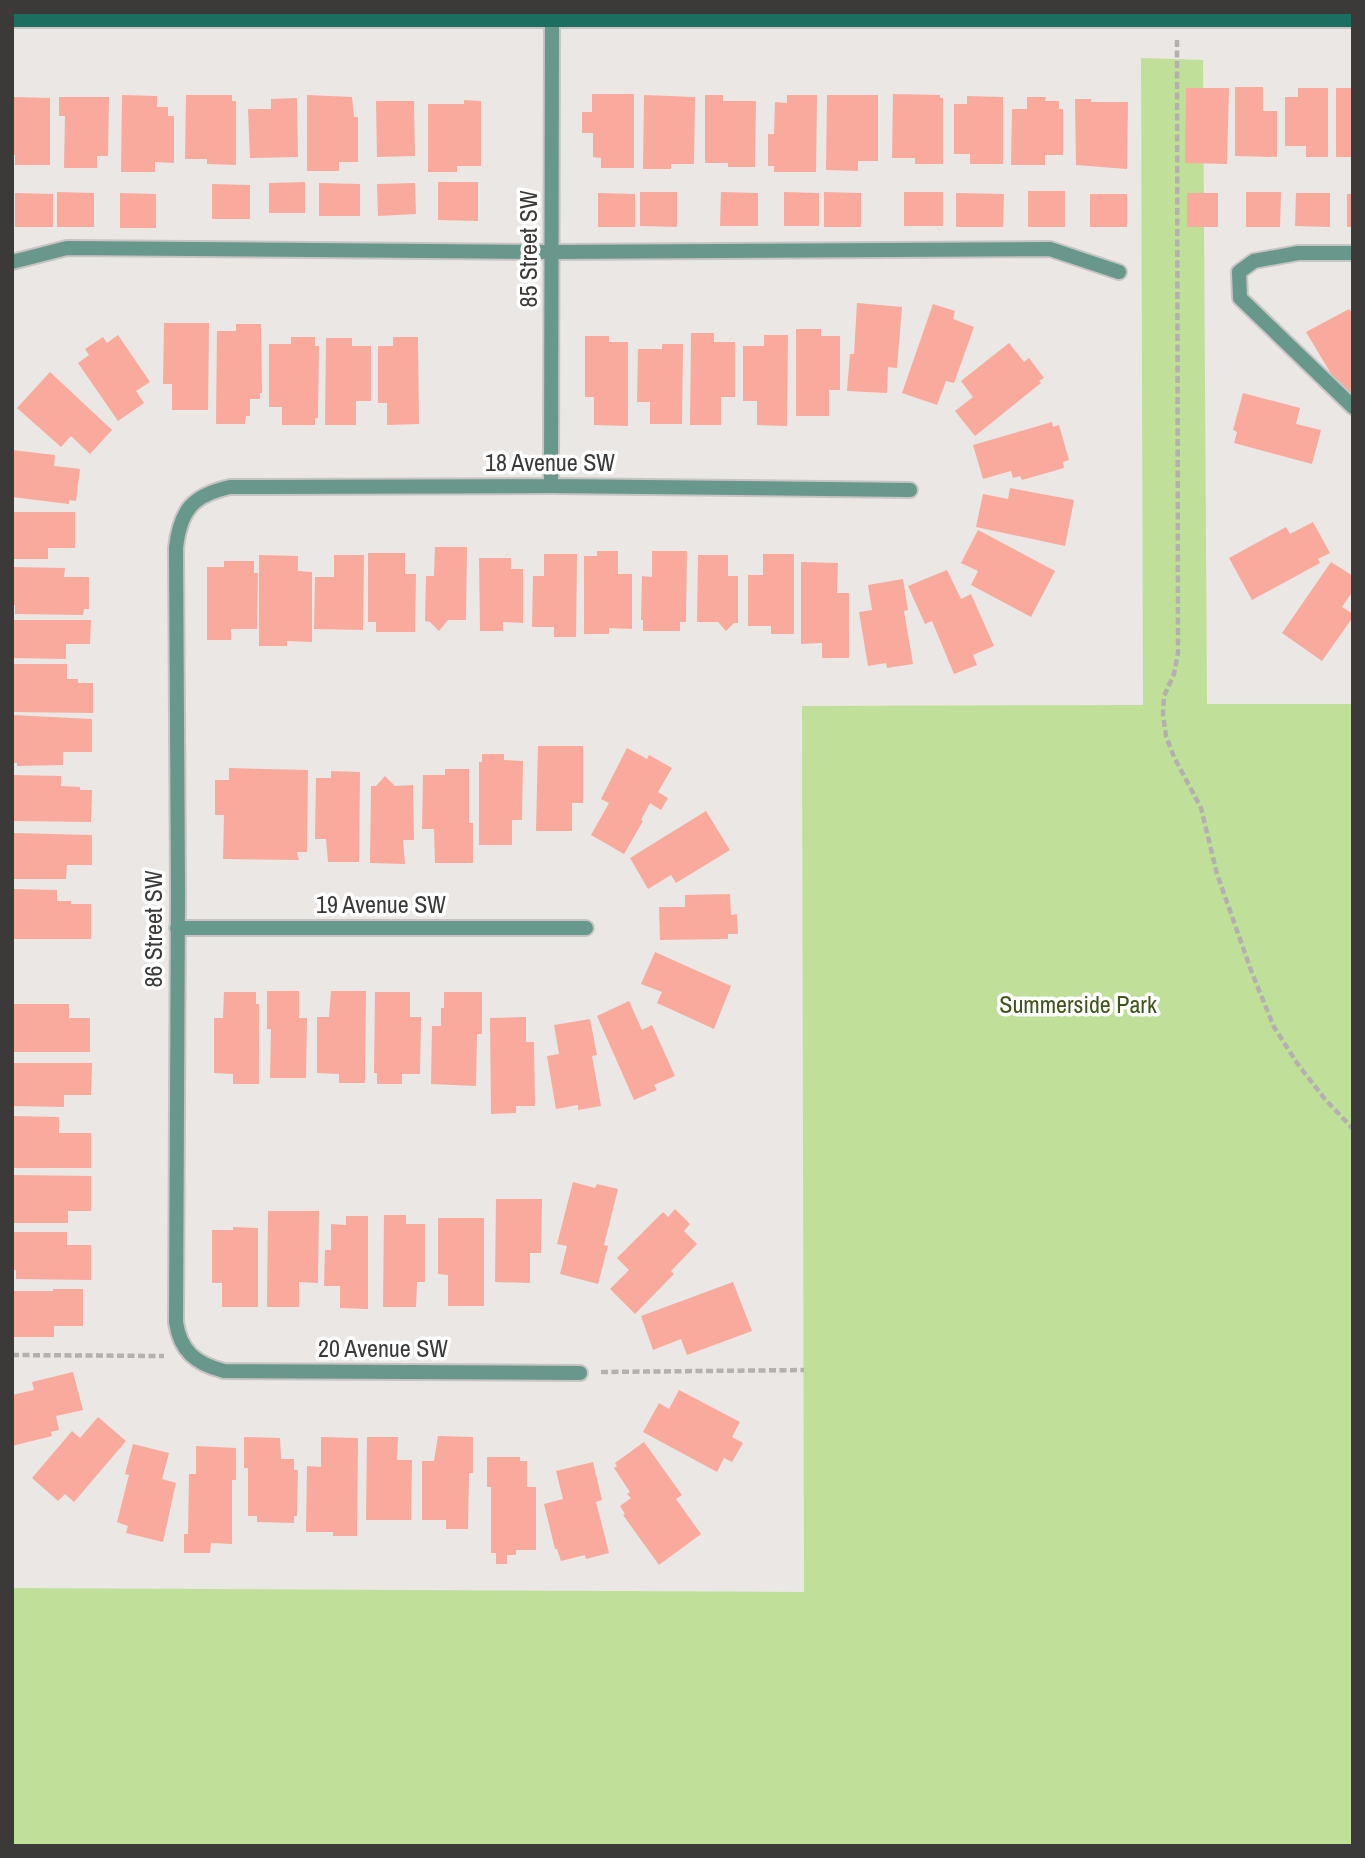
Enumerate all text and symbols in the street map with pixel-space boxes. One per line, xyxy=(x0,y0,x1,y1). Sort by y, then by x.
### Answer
street label: 85 Street SW xyxy=(512,190,544,308)
street label: 18 Avenue SW xyxy=(485,446,615,478)
street label: 86 Street SW xyxy=(137,870,169,988)
street label: 19 Avenue SW xyxy=(316,888,446,920)
park label: Summerside Park xyxy=(999,988,1157,1020)
street label: 20 Avenue SW xyxy=(318,1332,448,1364)

